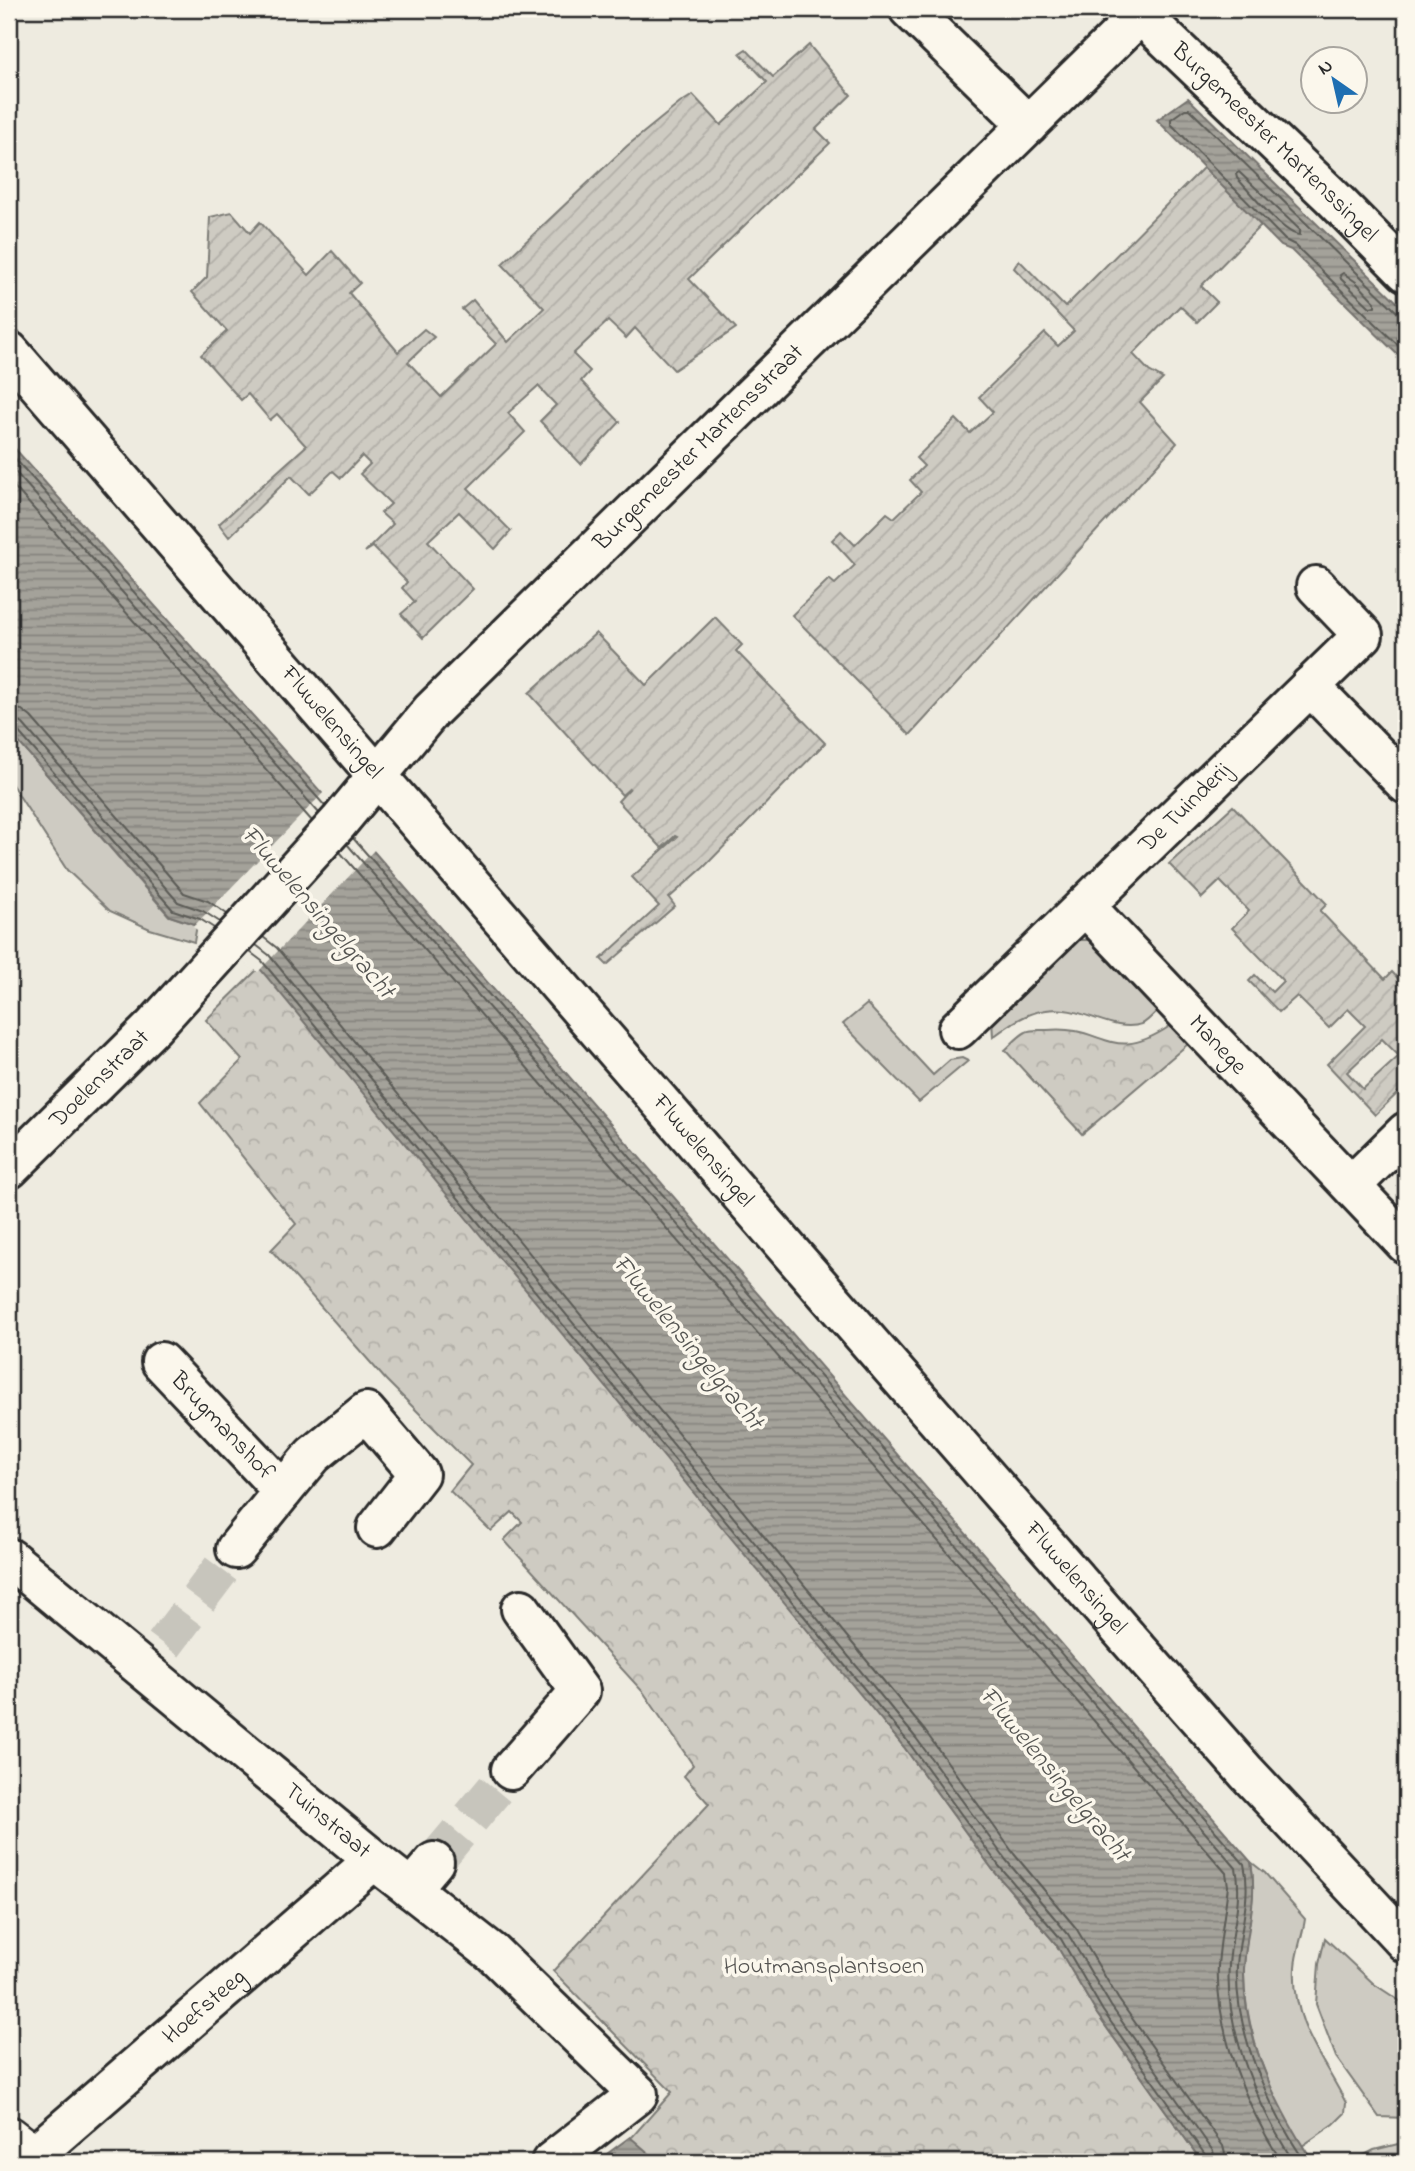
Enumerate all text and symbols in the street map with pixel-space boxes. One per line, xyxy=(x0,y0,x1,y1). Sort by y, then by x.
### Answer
street label: Burgemeester Martenssingel xyxy=(1162,34,1386,251)
north arrow xyxy=(1300,46,1370,116)
text: N xyxy=(1313,53,1339,83)
street label: Burgemeester Martensstraat xyxy=(585,336,812,560)
street label: Fluwelensingel xyxy=(271,657,391,787)
street label: De Tuinderij xyxy=(1130,754,1240,862)
water label: Fluwelensingelgracht xyxy=(231,818,404,1010)
street label: Manege xyxy=(1180,1007,1255,1083)
street label: Doelenstraat xyxy=(41,1021,158,1138)
street label: Fluwelensingel xyxy=(643,1086,762,1216)
water label: Fluwelensingelgracht xyxy=(602,1247,773,1441)
street label: Brugmanshof xyxy=(161,1364,283,1490)
street label: Fluwelensingel xyxy=(1015,1513,1135,1643)
water label: Fluwelensingelgracht xyxy=(969,1679,1140,1873)
street label: Tuinstraat xyxy=(276,1775,378,1868)
park label: Houtmansplantsoen xyxy=(724,1950,924,1985)
street label: Hoefsteeg xyxy=(155,1961,254,2053)

